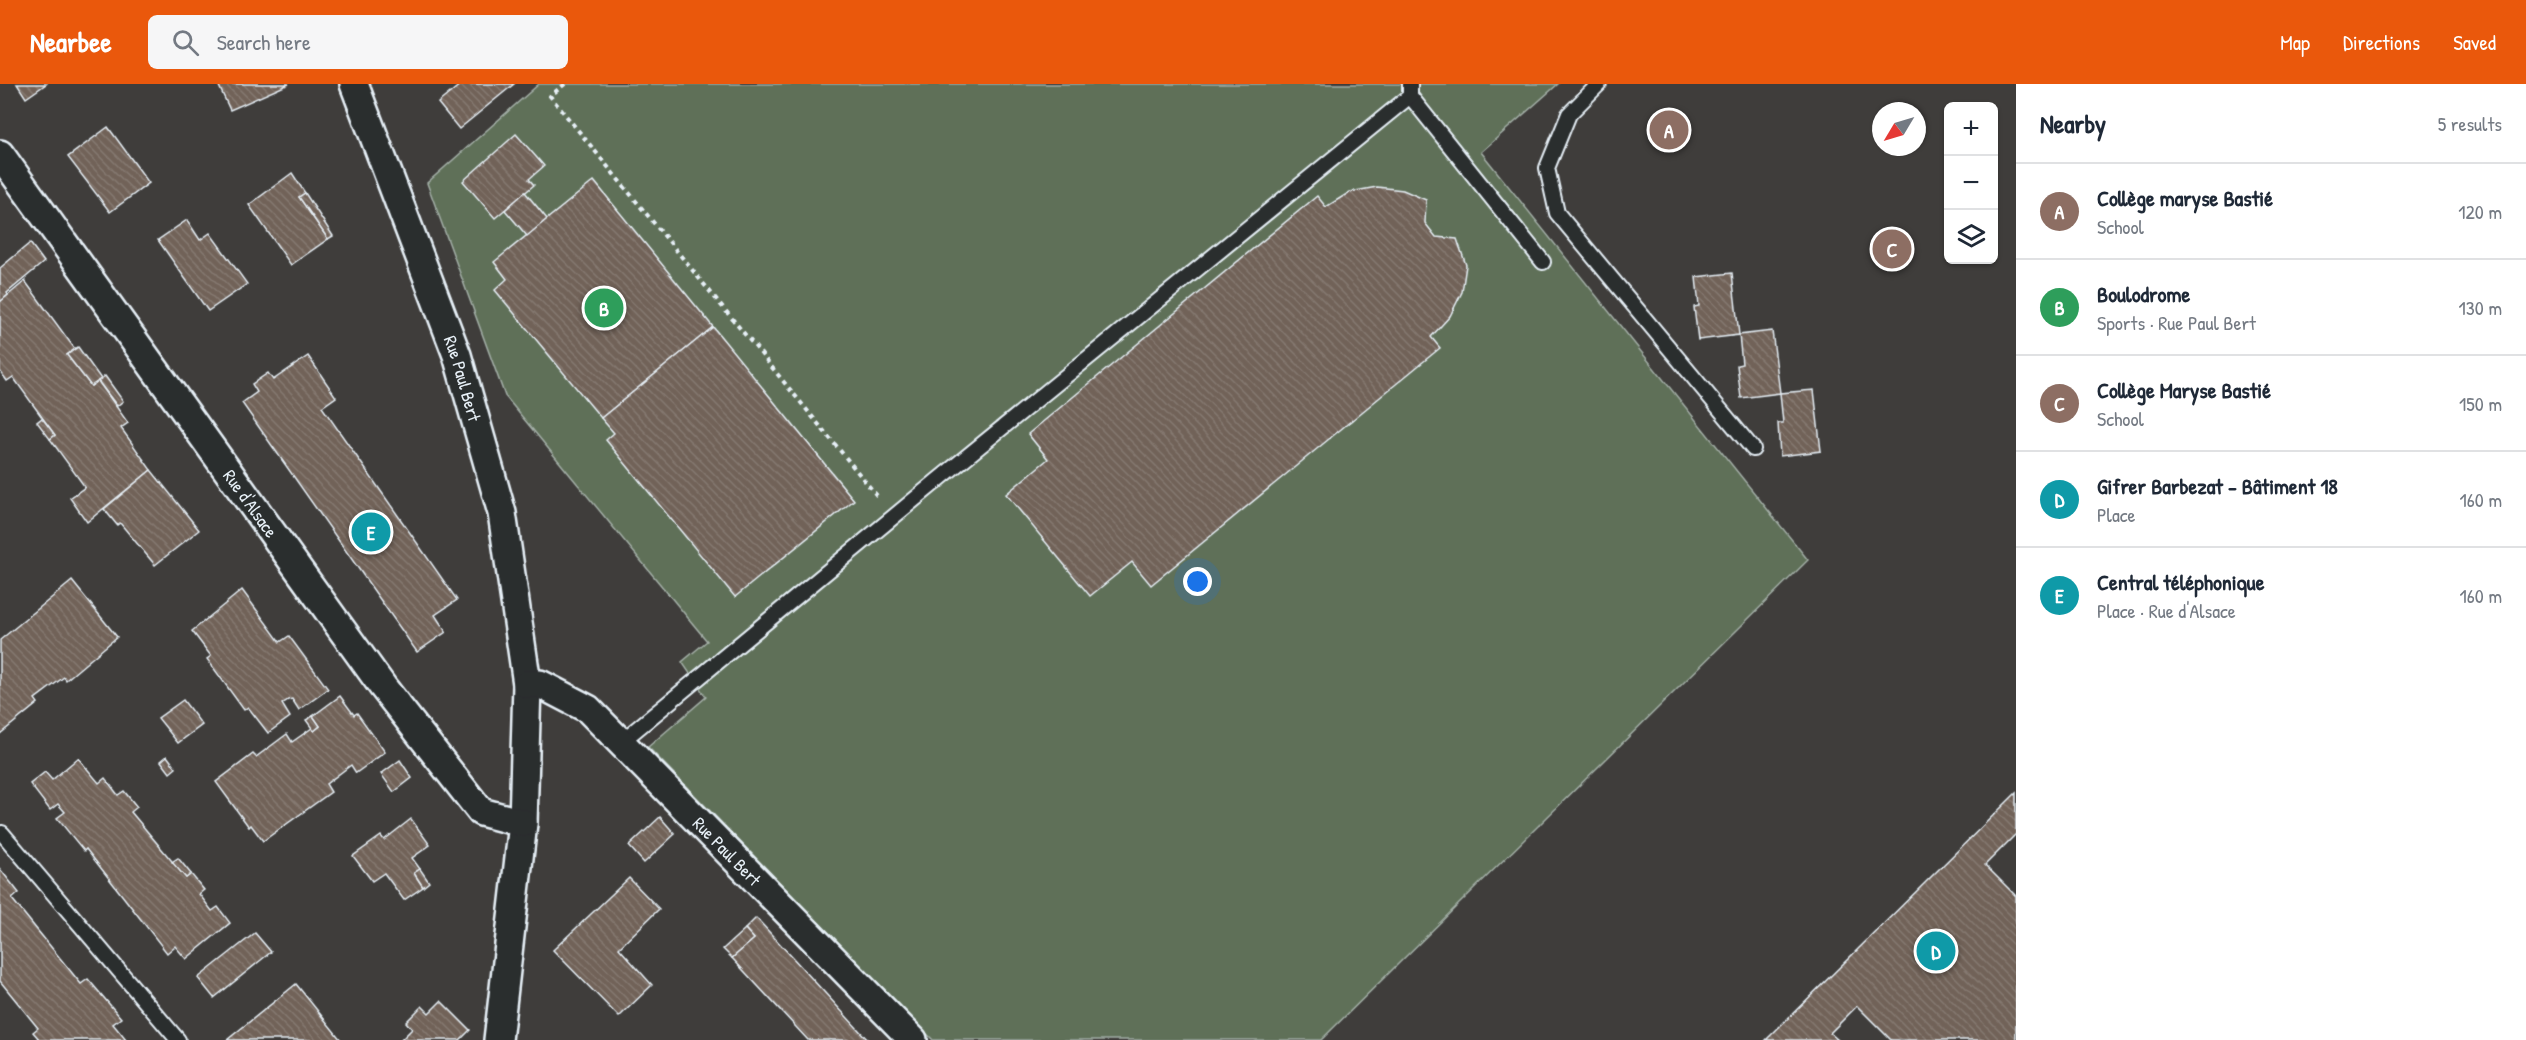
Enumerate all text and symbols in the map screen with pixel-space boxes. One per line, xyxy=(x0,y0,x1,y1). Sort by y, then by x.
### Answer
search box xyxy=(148,15,568,69)
text: Nearbee xyxy=(30,23,112,61)
icon: search xyxy=(169,26,202,59)
text: Search here xyxy=(217,27,311,57)
text: Map xyxy=(2280,28,2310,57)
text: Directions xyxy=(2343,28,2420,57)
text: Saved xyxy=(2453,28,2496,57)
north arrow xyxy=(1872,102,1926,156)
map controls xyxy=(1944,102,1998,264)
button: + xyxy=(1944,102,1998,156)
text: Nearby xyxy=(2040,106,2106,141)
pin: A xyxy=(1650,108,1688,152)
text: 5 results xyxy=(2438,110,2502,137)
button: − xyxy=(1944,156,1998,210)
text: Collège maryse Bastié xyxy=(2097,183,2273,213)
text: A xyxy=(2055,198,2064,225)
text: 120 m xyxy=(2458,198,2502,225)
button: layers xyxy=(1944,210,1998,264)
text: School xyxy=(2097,213,2144,240)
pin: C xyxy=(1872,226,1912,272)
text: Boulodrome xyxy=(2097,279,2190,309)
pin: B xyxy=(584,286,624,330)
text: B xyxy=(2054,294,2065,321)
text: 130 m xyxy=(2459,294,2502,321)
text: Sports · Rue Paul Bert xyxy=(2097,309,2256,336)
street label: Rue Paul Bert xyxy=(438,332,488,425)
text: Collège Maryse Bastié xyxy=(2097,375,2271,405)
text: C xyxy=(2054,390,2065,417)
text: 150 m xyxy=(2459,390,2502,417)
text: School xyxy=(2097,405,2144,432)
street label: Rue d'Alsace xyxy=(218,464,284,542)
text: Gifrer Barbezat - Bâtiment 18 xyxy=(2097,471,2338,501)
text: D xyxy=(2055,486,2064,513)
text: 160 m xyxy=(2460,486,2502,513)
text: Place xyxy=(2097,501,2136,528)
pin: E xyxy=(352,510,391,554)
your location xyxy=(1183,567,1212,596)
text: Central téléphonique xyxy=(2097,567,2264,597)
text: E xyxy=(2055,582,2064,609)
text: 160 m xyxy=(2460,582,2502,609)
text: Place · Rue d'Alsace xyxy=(2097,597,2236,624)
street label: Rue Paul Bert xyxy=(688,811,768,892)
pin: D xyxy=(1916,928,1956,974)

